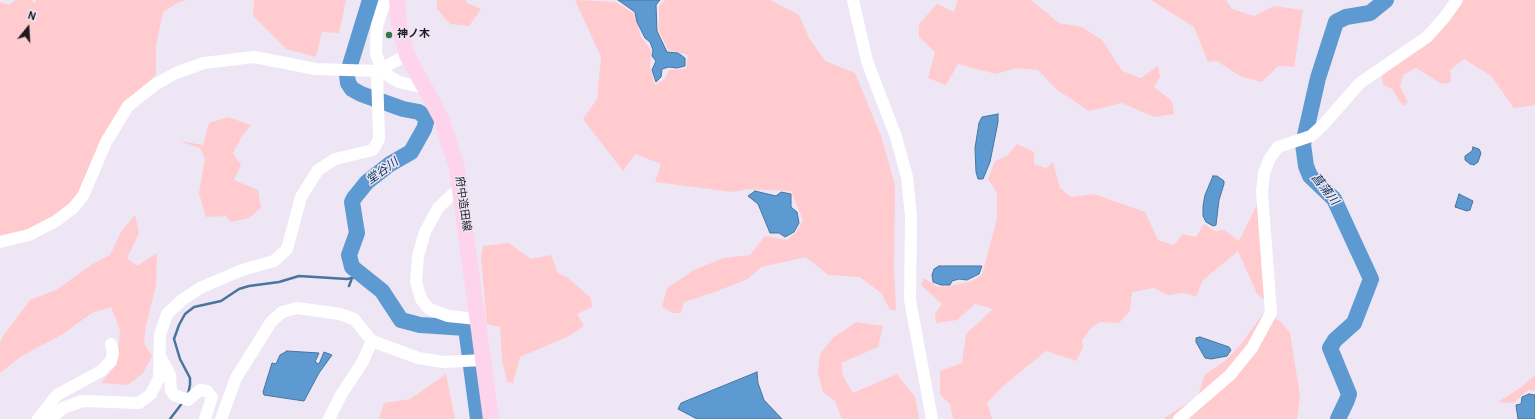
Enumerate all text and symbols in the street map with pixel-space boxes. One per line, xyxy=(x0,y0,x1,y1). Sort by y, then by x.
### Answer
north arrow xyxy=(8,8,48,48)
text: N xyxy=(26,9,38,24)
place label: 神ノ木 xyxy=(397,28,430,42)
marker: 神ノ木 xyxy=(384,30,394,40)
water label: 堂谷川 xyxy=(364,156,402,188)
water label: 菖蒲川 xyxy=(1307,171,1341,209)
street label: 府中造田線 xyxy=(452,176,472,232)

